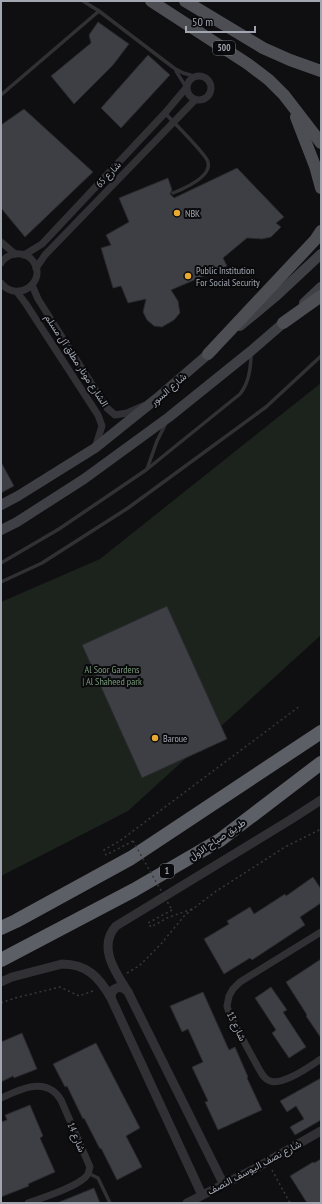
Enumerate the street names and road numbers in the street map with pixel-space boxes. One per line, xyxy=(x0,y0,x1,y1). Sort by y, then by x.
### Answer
road number: 500 xyxy=(213,41,235,55)
street label: شارع 65 xyxy=(93,158,124,190)
street label: الشارع مونار مطلق آل مسلم xyxy=(42,312,111,409)
street label: شارع السور xyxy=(147,370,189,409)
street label: طريق صباح الاول xyxy=(187,815,248,863)
road number: 1 xyxy=(160,864,174,878)
street label: شارع 13 xyxy=(224,1009,249,1043)
street label: شارع 14 xyxy=(64,1120,89,1154)
street label: شارع نصف اليوسف النصف xyxy=(205,1137,304,1198)

